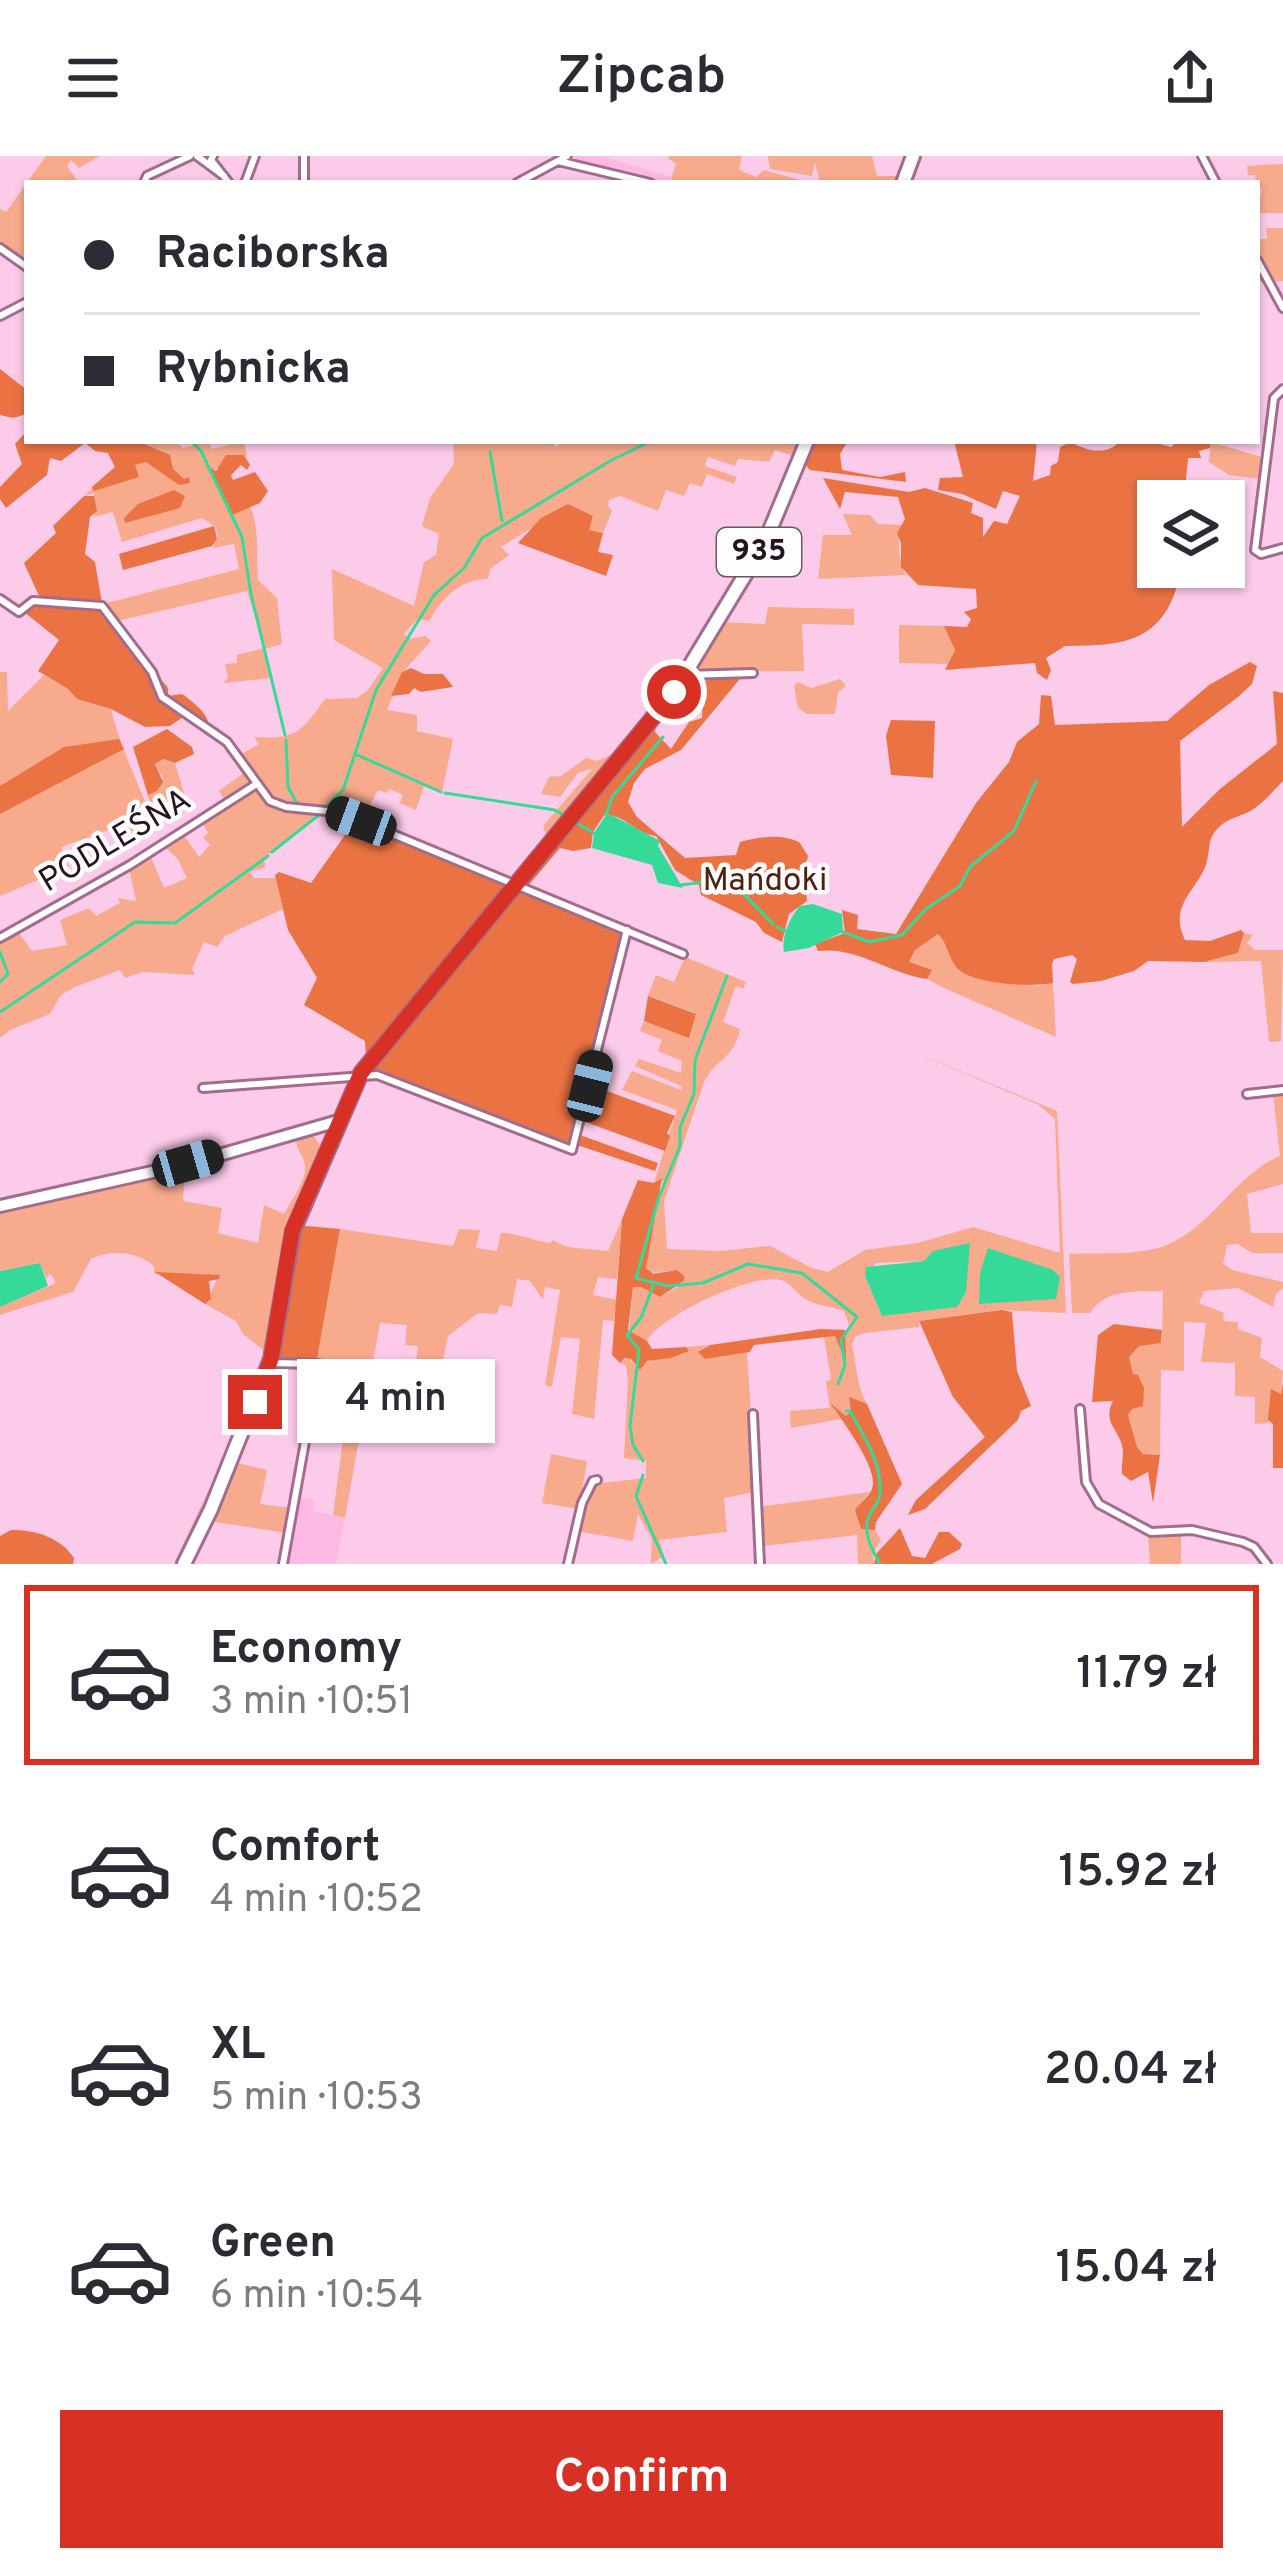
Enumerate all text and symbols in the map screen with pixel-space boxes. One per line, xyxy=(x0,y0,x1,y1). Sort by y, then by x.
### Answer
text: Zipcab xyxy=(557,44,726,113)
icon: menu xyxy=(60,45,126,111)
icon: share xyxy=(1157,45,1223,111)
text: Raciborska xyxy=(156,227,390,284)
text: Rybnicka xyxy=(156,342,351,399)
map controls xyxy=(1137,480,1245,588)
button: layers xyxy=(1137,480,1245,588)
road number: 935 xyxy=(717,528,801,576)
route start xyxy=(647,665,701,719)
street label: PODLEŚNA xyxy=(31,779,200,904)
car xyxy=(321,792,401,850)
park label: Mańdoki xyxy=(703,861,827,903)
car xyxy=(564,1047,616,1125)
car xyxy=(148,1136,228,1190)
callout: 4 min xyxy=(297,1360,495,1444)
route end xyxy=(228,1375,282,1429)
text: 4 min xyxy=(345,1376,447,1425)
icon: car xyxy=(66,1621,174,1729)
text: Economy xyxy=(210,1622,402,1679)
text: 11.79 zł xyxy=(1076,1647,1217,1704)
text: 3 min · 10:51 xyxy=(210,1679,413,1728)
icon: car xyxy=(66,1819,174,1927)
text: Comfort xyxy=(210,1820,380,1877)
text: 15.92 zł xyxy=(1059,1845,1217,1902)
text: 4 min · 10:52 xyxy=(210,1877,423,1926)
icon: car xyxy=(66,2017,174,2125)
text: XL xyxy=(210,2018,265,2075)
text: 20.04 zł xyxy=(1044,2043,1217,2100)
text: 5 min · 10:53 xyxy=(210,2075,423,2124)
icon: car xyxy=(66,2215,174,2323)
text: Green xyxy=(210,2216,336,2273)
text: 15.04 zł xyxy=(1056,2241,1217,2298)
text: 6 min · 10:54 xyxy=(210,2273,423,2322)
button: Confirm xyxy=(60,2410,1223,2548)

